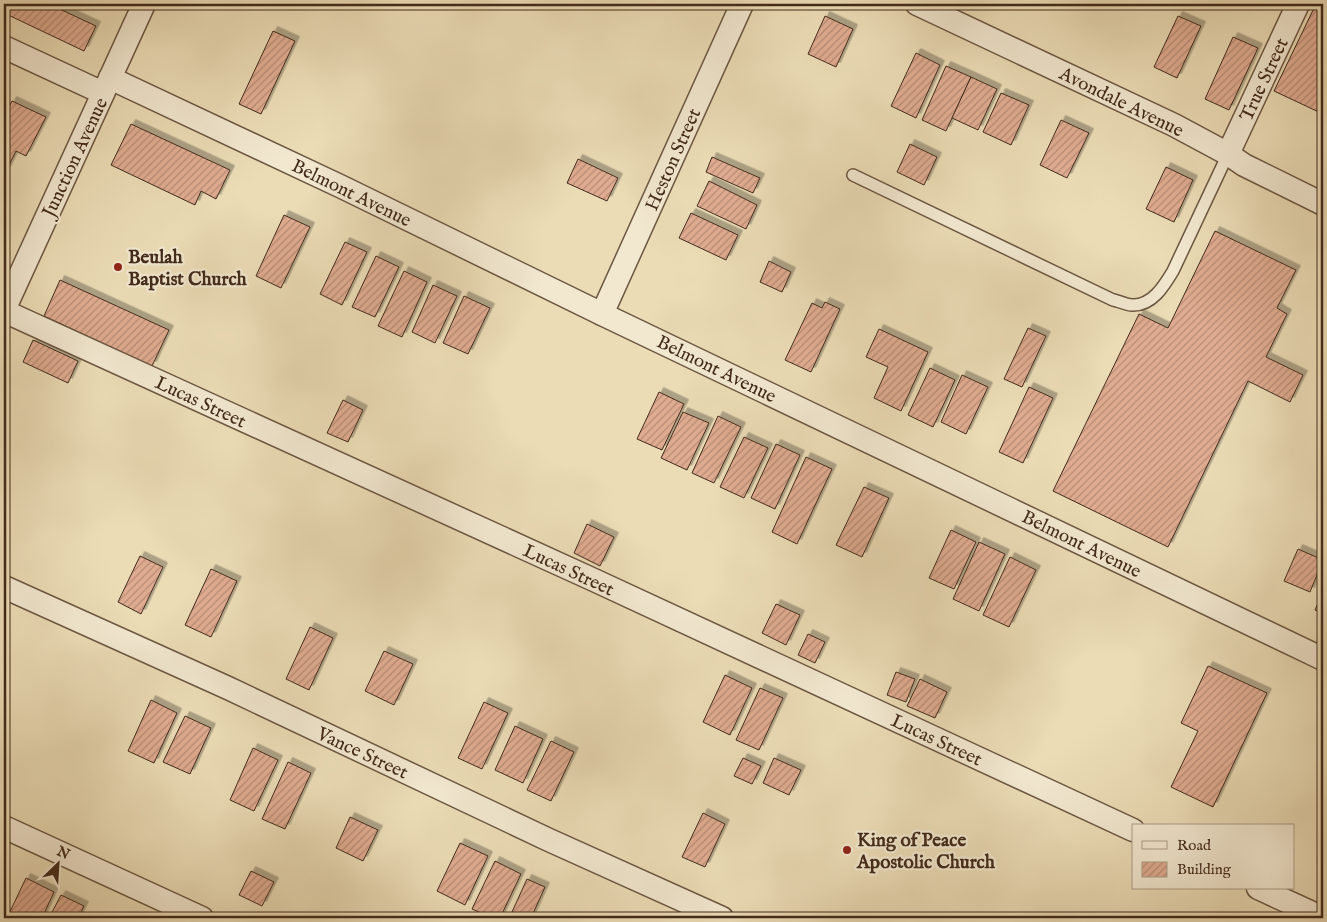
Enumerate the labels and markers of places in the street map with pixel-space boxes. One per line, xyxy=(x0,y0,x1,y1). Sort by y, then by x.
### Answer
place label: Beulah Baptist Church xyxy=(128,246,248,292)
marker: Beulah Baptist Church xyxy=(112,261,124,273)
place label: King of Peace Apostolic Church xyxy=(856,829,996,875)
marker: King of Peace Apostolic Church xyxy=(841,844,853,856)

